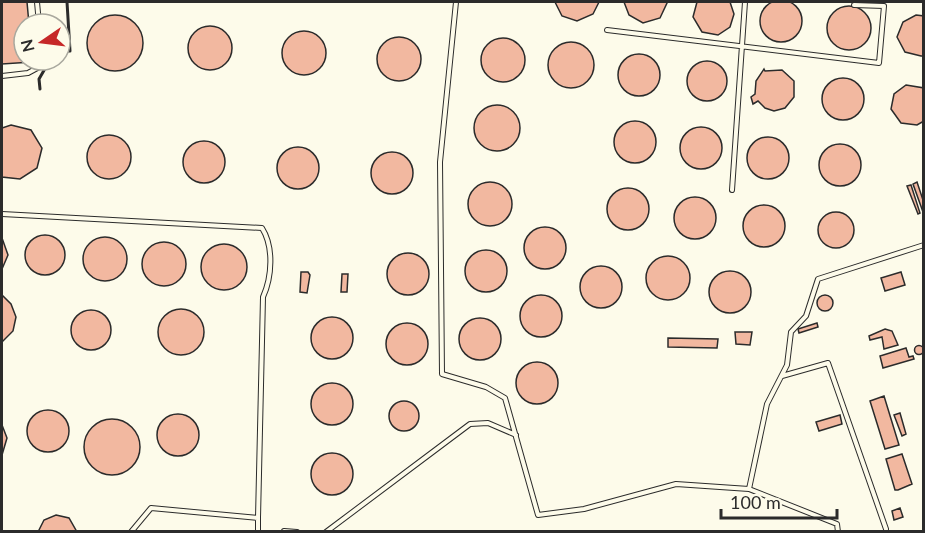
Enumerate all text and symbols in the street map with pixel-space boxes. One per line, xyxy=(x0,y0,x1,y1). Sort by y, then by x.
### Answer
north arrow xyxy=(12,12,72,72)
text: N xyxy=(16,37,38,54)
scale bar xyxy=(721,482,836,520)
text: 100 m xyxy=(730,491,781,513)

